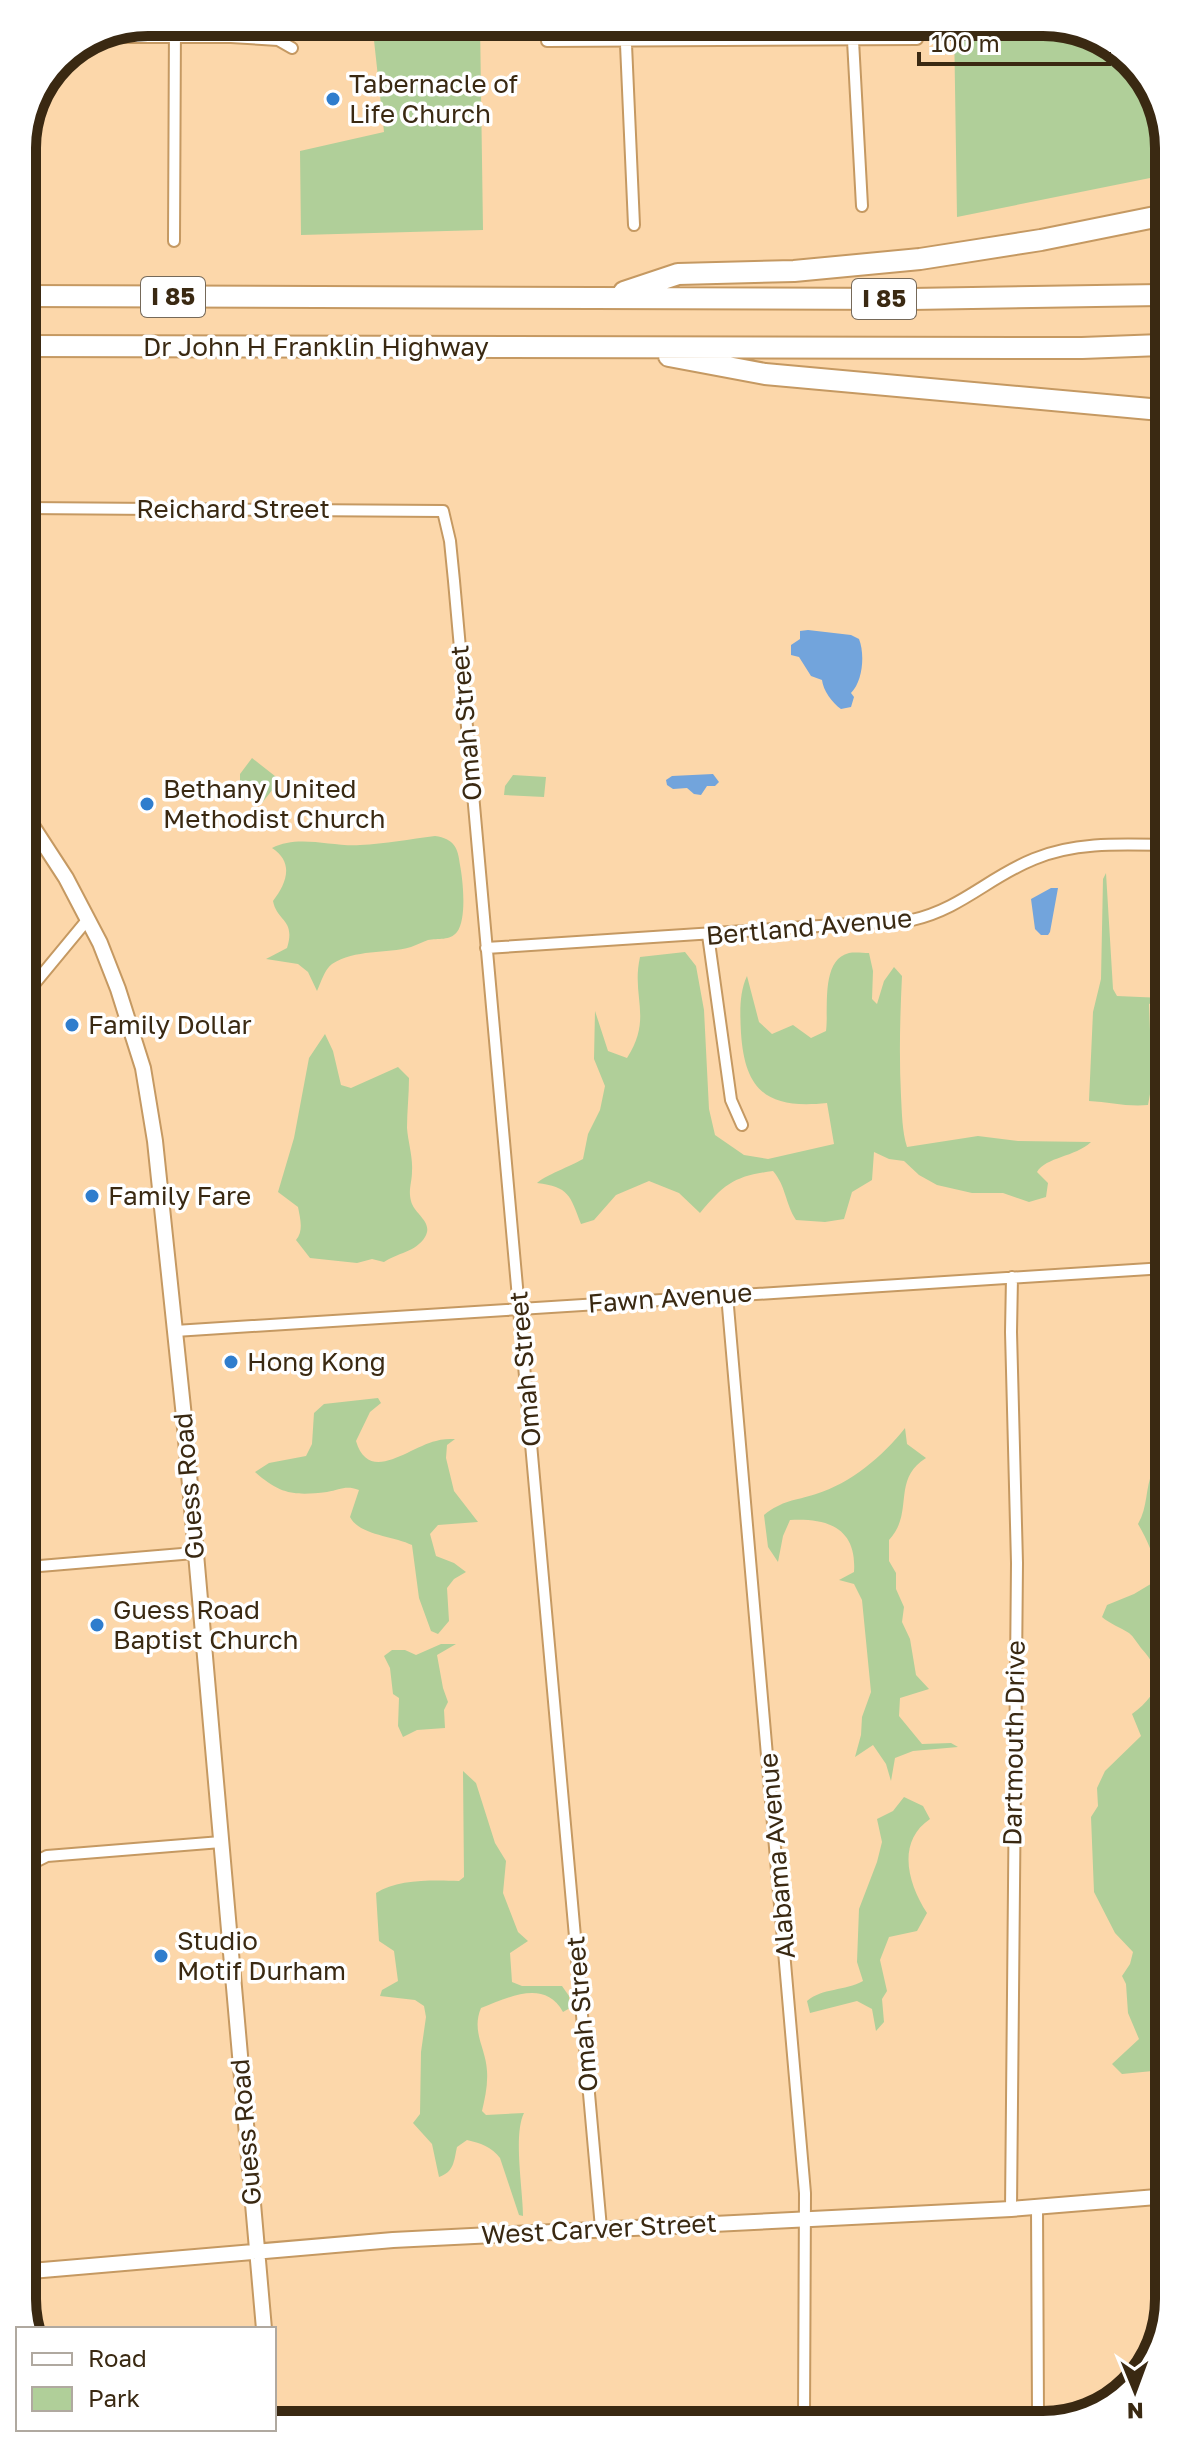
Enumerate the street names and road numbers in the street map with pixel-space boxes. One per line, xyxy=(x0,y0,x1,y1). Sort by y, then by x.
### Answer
road number: I 85 xyxy=(141,277,205,317)
road number: I 85 xyxy=(852,279,916,319)
street label: Dr John H Franklin Highway xyxy=(143,331,489,362)
street label: Reichard Street xyxy=(136,493,330,524)
street label: Omah Street xyxy=(443,644,488,802)
street label: Bertland Avenue xyxy=(705,902,913,951)
street label: Fawn Avenue xyxy=(587,1276,753,1319)
street label: Omah Street xyxy=(502,1290,547,1448)
street label: Guess Road xyxy=(167,1412,210,1561)
street label: Dartmouth Drive xyxy=(996,1640,1031,1846)
street label: Alabama Avenue xyxy=(752,1752,801,1960)
street label: Omah Street xyxy=(559,1935,604,2093)
street label: Guess Road xyxy=(224,2058,267,2207)
street label: West Carver Street xyxy=(480,2207,717,2250)

